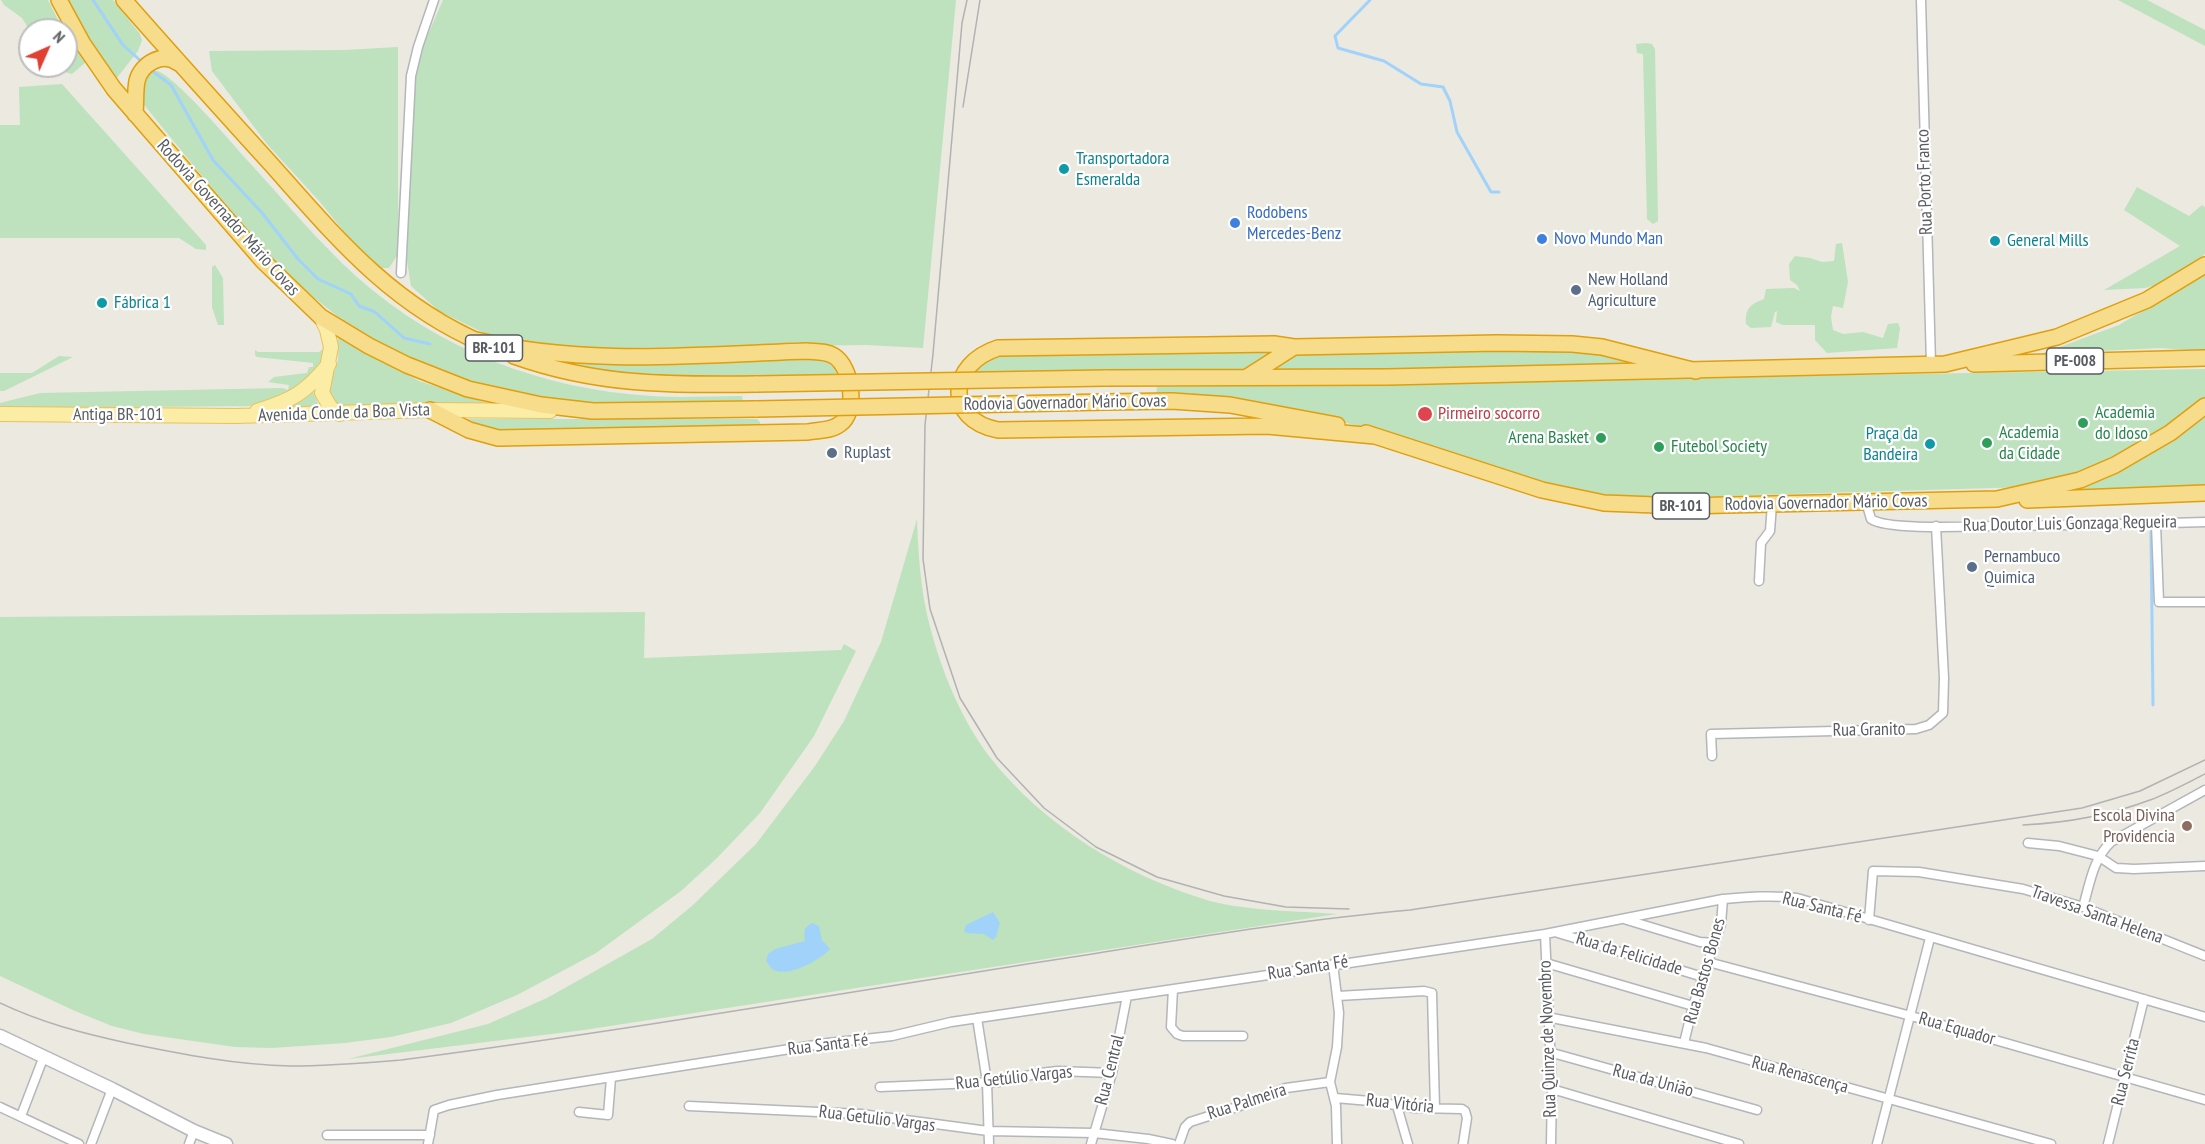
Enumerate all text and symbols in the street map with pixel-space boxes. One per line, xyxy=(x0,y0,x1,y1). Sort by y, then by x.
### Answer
north arrow xyxy=(18,18,78,78)
text: N xyxy=(49,27,69,47)
street label: Rua Porto Franco xyxy=(1912,129,1938,235)
street label: Rodovia Governador Mário Covas xyxy=(152,135,304,301)
place label: Transportadora Esmeralda xyxy=(1076,148,1169,190)
marker: Transportadora Esmeralda xyxy=(1057,162,1071,176)
place label: Rodobens Mercedes-Benz xyxy=(1247,202,1341,244)
marker: Rodobens Mercedes-Benz xyxy=(1228,216,1242,230)
place label: Novo Mundo Man xyxy=(1554,228,1663,250)
place label: General Mills xyxy=(2007,230,2089,252)
marker: Novo Mundo Man xyxy=(1535,232,1549,246)
marker: General Mills xyxy=(1988,234,2002,248)
place label: New Holland Agriculture xyxy=(1588,269,1668,312)
marker: New Holland Agriculture xyxy=(1569,283,1583,297)
place label: Fábrica 1 xyxy=(114,292,171,314)
marker: Fábrica 1 xyxy=(95,296,109,310)
road number: BR-101 xyxy=(466,335,522,361)
road number: PE-008 xyxy=(2046,348,2104,374)
street label: Rodovia Governador Mário Covas xyxy=(963,390,1167,416)
street label: Avenida Conde da Boa Vista xyxy=(258,399,430,427)
place label: Academia do Idoso xyxy=(2095,402,2155,444)
place label: Pirmeiro socorro xyxy=(1438,403,1540,425)
street label: Antiga BR-101 xyxy=(73,404,163,426)
marker: Pirmeiro socorro xyxy=(1416,405,1434,423)
marker: Academia do Idoso xyxy=(2076,416,2090,430)
place label: Academia da Cidade xyxy=(1999,422,2060,464)
place label: Praça da Bandeira xyxy=(1863,423,1918,466)
place label: Arena Basket xyxy=(1508,427,1589,449)
marker: Arena Basket xyxy=(1594,431,1608,445)
place label: Futebol Society xyxy=(1671,436,1767,458)
marker: Academia da Cidade xyxy=(1980,436,1994,450)
marker: Praça da Bandeira xyxy=(1923,437,1937,451)
marker: Futebol Society xyxy=(1652,440,1666,454)
place label: Ruplast xyxy=(844,442,891,464)
marker: Ruplast xyxy=(825,446,839,460)
street label: Rodovia Governador Mário Covas xyxy=(1724,490,1928,516)
road number: BR-101 xyxy=(1652,493,1710,519)
street label: Rua Doutor Luis Gonzaga Regueira xyxy=(1963,511,2177,537)
place label: Pernambuco Quimica xyxy=(1984,546,2060,588)
marker: Pernambuco Quimica xyxy=(1965,560,1979,574)
street label: Rua Granito xyxy=(1832,719,1906,741)
place label: Escola Divina Providencia xyxy=(2093,805,2175,848)
marker: Escola Divina Providencia xyxy=(2180,819,2194,833)
street label: Travessa Santa Helena xyxy=(2028,881,2166,949)
street label: Rua Santa Fé xyxy=(1780,888,1864,928)
street label: Rua Bastos Bones xyxy=(1680,915,1730,1027)
street label: Rua da Felicidade xyxy=(1573,928,1685,980)
street label: Rua Santa Fé xyxy=(1266,951,1350,985)
street label: Rua Quinze de Novembro xyxy=(1534,960,1562,1118)
street label: Rua Equador xyxy=(1916,1008,1998,1050)
street label: Rua Santa Fé xyxy=(786,1029,870,1061)
street label: Rua Central xyxy=(1091,1033,1129,1107)
street label: Rua Serrita xyxy=(2107,1036,2145,1108)
street label: Rua Renascença xyxy=(1749,1052,1851,1098)
street label: Rua da União xyxy=(1610,1060,1696,1102)
street label: Rua Getúlio Vargas xyxy=(955,1061,1073,1095)
street label: Rua Palmeira xyxy=(1205,1079,1289,1125)
street label: Rua Vitória xyxy=(1365,1090,1435,1118)
street label: Rua Getulio Vargas xyxy=(818,1101,936,1137)

